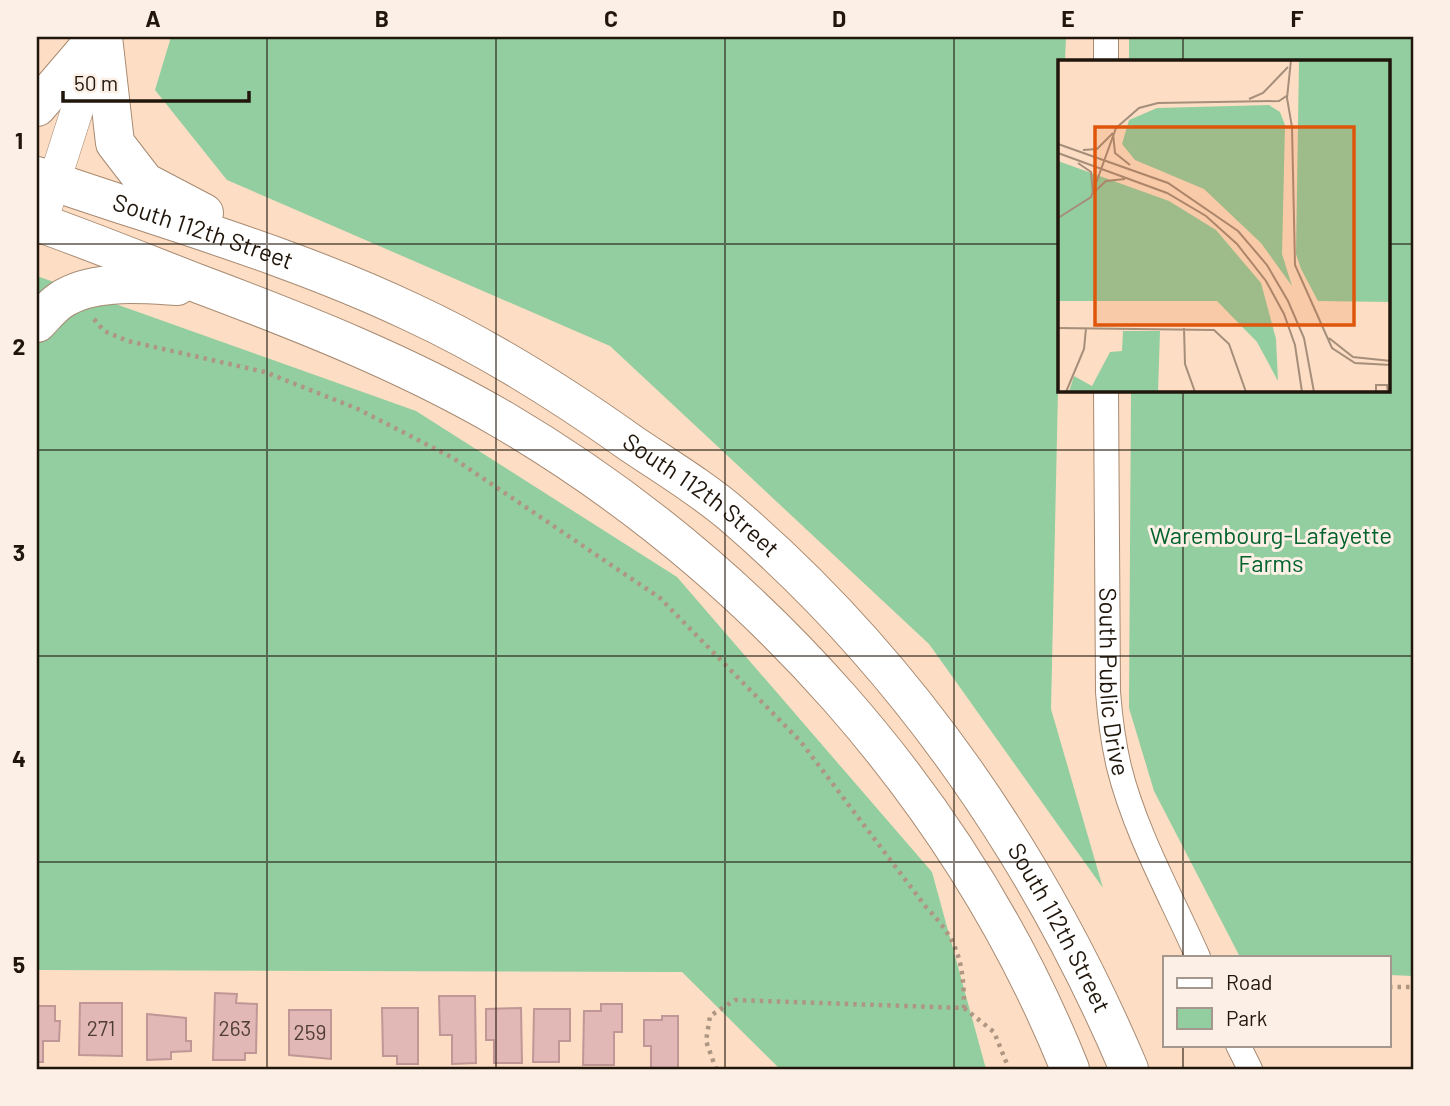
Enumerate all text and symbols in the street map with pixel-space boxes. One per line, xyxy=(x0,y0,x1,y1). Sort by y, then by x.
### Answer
text: A xyxy=(145,4,161,32)
text: B xyxy=(375,4,389,32)
text: C xyxy=(604,4,618,32)
text: D xyxy=(832,4,846,32)
text: E xyxy=(1061,4,1075,32)
text: F xyxy=(1291,4,1304,32)
scale bar xyxy=(63,60,248,104)
inset map xyxy=(1058,60,1390,392)
text: 50 m xyxy=(74,70,118,95)
text: 1 xyxy=(15,126,23,154)
street label: South 112th Street xyxy=(110,187,297,275)
text: 2 xyxy=(13,332,25,360)
street label: South 112th Street xyxy=(618,426,786,562)
park label: Warembourg-Lafayette Farms xyxy=(1150,520,1392,577)
text: 3 xyxy=(13,538,25,566)
street label: South Public Drive xyxy=(1094,587,1137,779)
text: 4 xyxy=(12,744,26,772)
street label: South 112th Street xyxy=(1002,837,1118,1017)
text: 5 xyxy=(13,950,25,978)
legend xyxy=(1163,956,1390,1046)
text: Road xyxy=(1226,969,1272,994)
text: Park xyxy=(1226,1005,1267,1030)
house number: 271 xyxy=(87,1015,115,1040)
house number: 263 xyxy=(219,1015,251,1040)
house number: 259 xyxy=(294,1019,327,1044)

